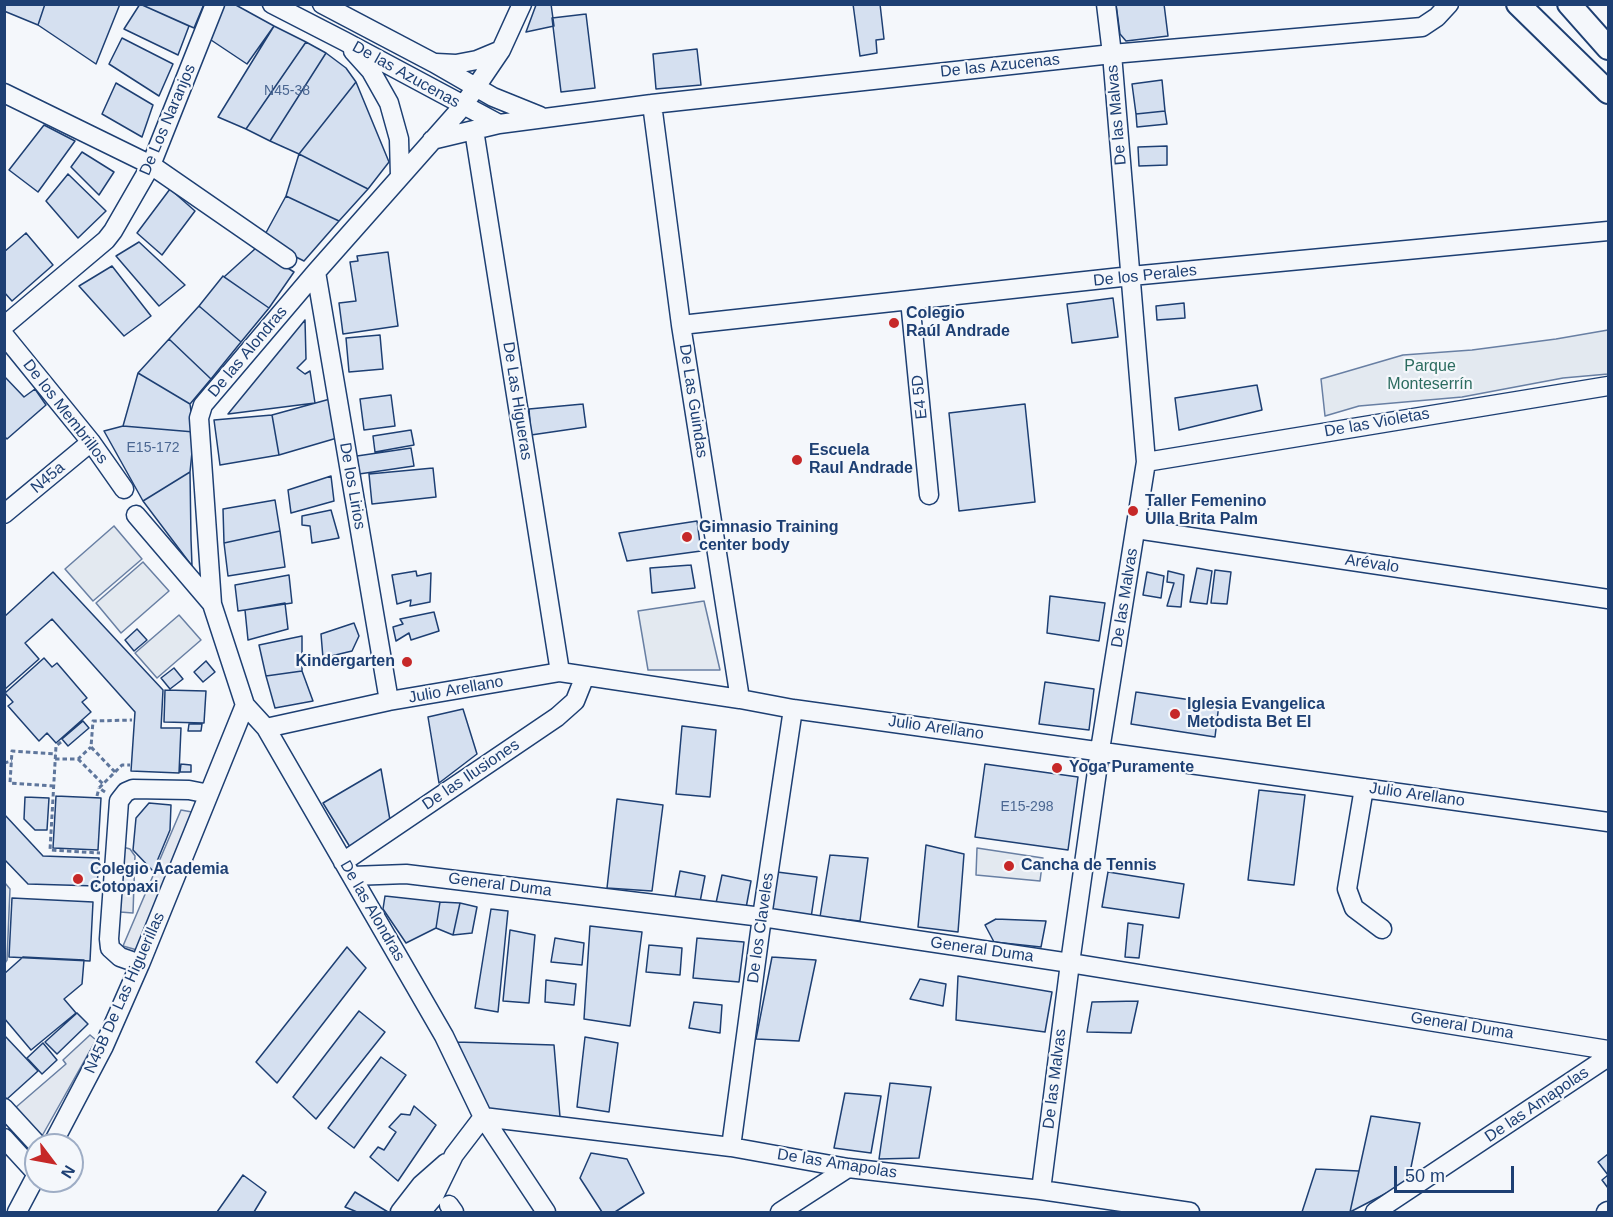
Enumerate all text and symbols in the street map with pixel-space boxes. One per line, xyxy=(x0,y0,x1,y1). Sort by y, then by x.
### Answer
street label: De las Azucenas xyxy=(349,37,463,113)
street label: De las Azucenas xyxy=(939,50,1061,82)
street label: De Los Naranjos xyxy=(136,61,200,179)
street label: De las Malvas xyxy=(1103,64,1131,166)
house number: N45-38 xyxy=(264,83,310,99)
street label: De los Perales xyxy=(1092,261,1198,291)
street label: De las Alondras xyxy=(204,303,292,401)
place label: Colegio Raúl Andrade xyxy=(906,304,1010,342)
marker: Colegio Raúl Andrade xyxy=(887,316,901,330)
street label: De Las Higueras xyxy=(498,341,536,461)
street label: De Las Guindas xyxy=(675,343,711,459)
street label: De los Membrillos xyxy=(18,356,112,468)
park label: Parque Monteserrín xyxy=(1387,357,1473,395)
street label: E4 5D xyxy=(908,374,932,420)
street label: De las Violetas xyxy=(1323,404,1431,442)
house number: E15-172 xyxy=(127,440,179,456)
street label: De los Lirios xyxy=(335,441,369,531)
place label: Escuela Raul Andrade xyxy=(809,441,913,479)
marker: Escuela Raul Andrade xyxy=(790,453,804,467)
street label: N45a xyxy=(27,458,69,498)
place label: Taller Femenino Ulla Brita Palm xyxy=(1145,492,1267,530)
marker: Taller Femenino Ulla Brita Palm xyxy=(1126,504,1140,518)
place label: Gimnasio Training center body xyxy=(699,518,839,556)
marker: Gimnasio Training center body xyxy=(680,530,694,544)
street label: De las Malvas xyxy=(1108,547,1142,649)
street label: Arévalo xyxy=(1344,551,1400,577)
place label: Kindergarten xyxy=(295,652,395,672)
marker: Kindergarten xyxy=(400,655,414,669)
street label: Julio Arellano xyxy=(407,672,505,708)
place label: Iglesia Evangelica Metodista Bet El xyxy=(1187,695,1325,733)
marker: Iglesia Evangelica Metodista Bet El xyxy=(1168,707,1182,721)
street label: Julio Arellano xyxy=(887,712,985,744)
street label: De las Ilusiones xyxy=(419,735,523,815)
place label: Yoga Puramente xyxy=(1069,758,1194,778)
marker: Yoga Puramente xyxy=(1050,761,1064,775)
street label: Julio Arellano xyxy=(1368,779,1466,811)
house number: E15-298 xyxy=(1001,799,1053,815)
place label: Cancha de Tennis xyxy=(1021,856,1157,876)
street label: De las Alondras xyxy=(335,857,409,965)
marker: Cancha de Tennis xyxy=(1002,859,1016,873)
place label: Colegio Academia Cotopaxi xyxy=(90,860,229,898)
street label: General Duma xyxy=(447,869,553,901)
marker: Colegio Academia Cotopaxi xyxy=(71,872,85,886)
street label: De los Claveles xyxy=(744,872,778,984)
street label: N45B De Las Higuerillas xyxy=(81,909,169,1077)
street label: General Duma xyxy=(929,933,1035,967)
street label: General Duma xyxy=(1409,1008,1515,1044)
street label: De las Malvas xyxy=(1039,1028,1071,1130)
street label: De las Amapolas xyxy=(1481,1063,1593,1147)
north arrow xyxy=(24,1133,84,1193)
street label: De las Amapolas xyxy=(776,1145,898,1183)
scale bar xyxy=(1397,1154,1517,1192)
text: N xyxy=(58,1162,78,1181)
text: 50 m xyxy=(1405,1166,1445,1186)

